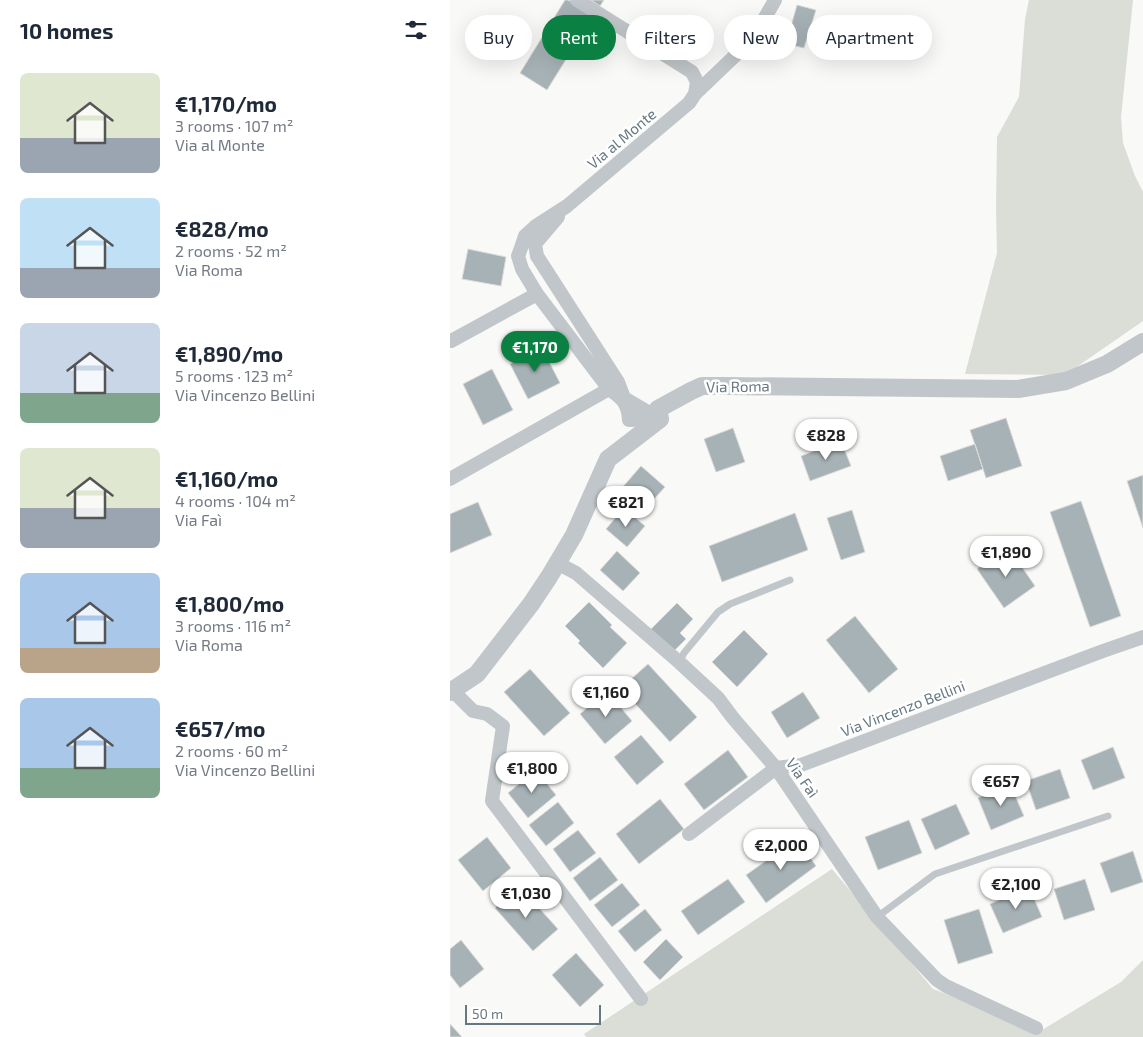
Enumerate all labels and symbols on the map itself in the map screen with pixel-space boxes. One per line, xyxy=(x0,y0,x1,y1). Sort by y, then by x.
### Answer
street label: Via al Monte xyxy=(583,104,659,172)
pin: €1,170 xyxy=(494,330,576,373)
street label: Via Roma xyxy=(706,376,770,396)
pin: €828 xyxy=(796,418,856,461)
pin: €821 xyxy=(596,486,656,528)
pin: €1,890 xyxy=(965,536,1047,578)
pin: €1,160 xyxy=(565,676,647,718)
street label: Via Vincenzo Bellini xyxy=(838,676,967,740)
pin: €1,800 xyxy=(491,752,573,794)
street label: Via Faì xyxy=(783,754,823,801)
pin: €657 xyxy=(971,764,1031,807)
pin: €2,000 xyxy=(740,828,822,871)
pin: €2,100 xyxy=(975,868,1057,910)
pin: €1,030 xyxy=(485,876,567,919)
scale bar xyxy=(465,1002,601,1025)

